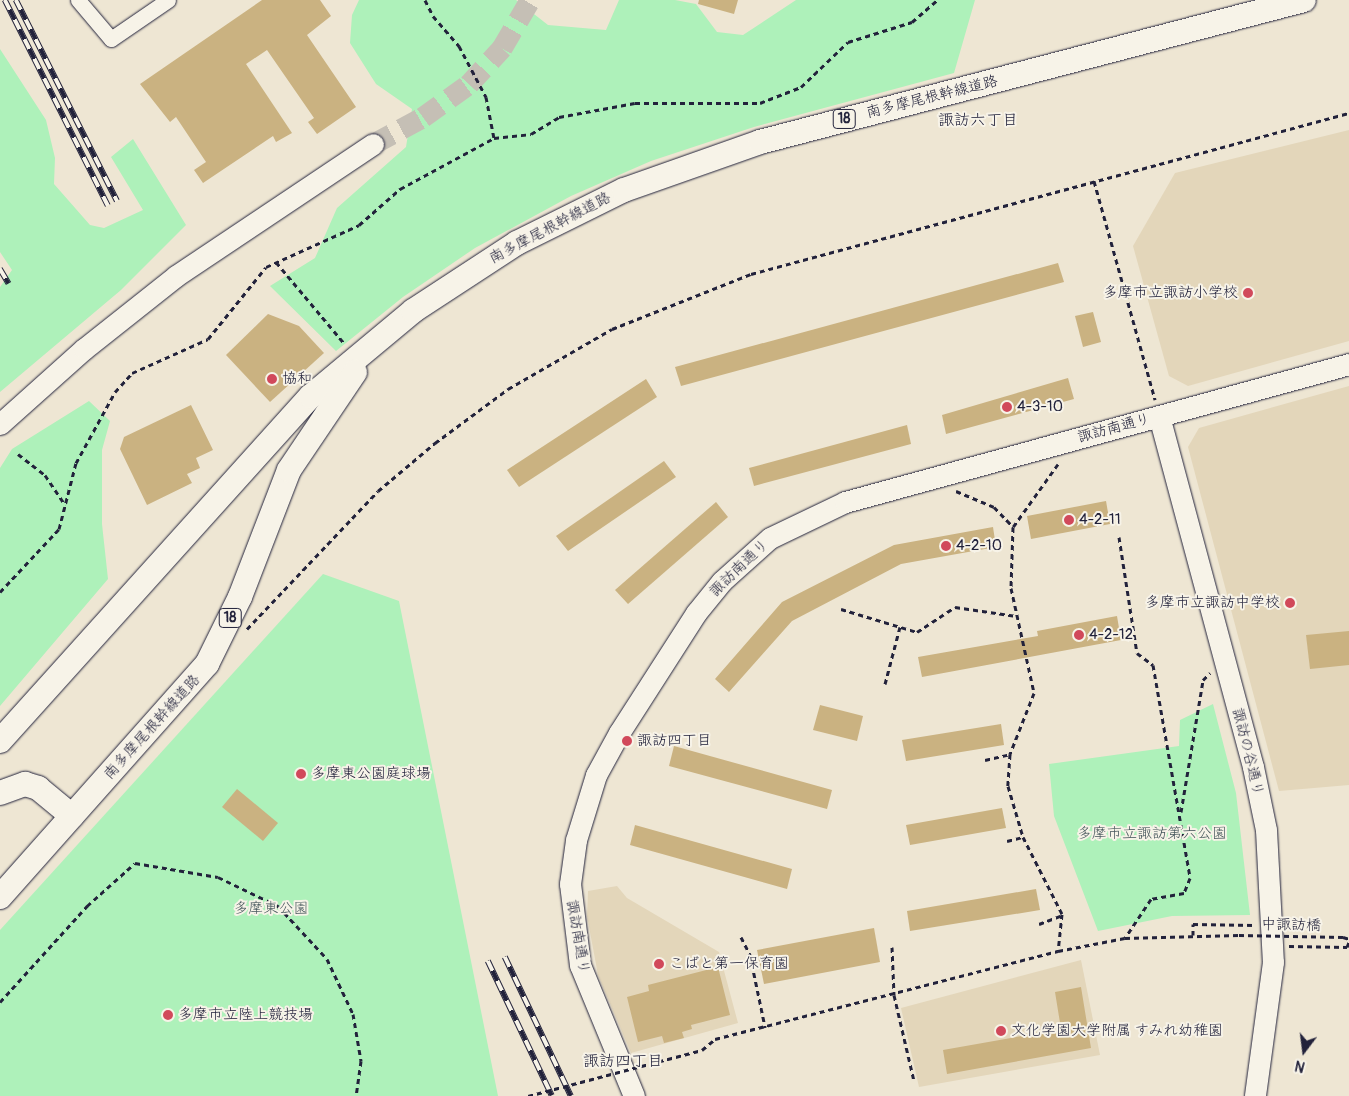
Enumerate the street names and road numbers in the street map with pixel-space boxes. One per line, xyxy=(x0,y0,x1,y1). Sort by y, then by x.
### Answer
street label: 南多摩尾根幹線道路 xyxy=(864,72,1000,122)
road number: 18 xyxy=(832,108,856,130)
street label: 南多摩尾根幹線道路 xyxy=(486,188,614,268)
street label: 諏訪南通り xyxy=(1075,410,1153,446)
street label: 諏訪南通り xyxy=(706,535,772,601)
road number: 18 xyxy=(218,606,242,630)
street label: 南多摩尾根幹線道路 xyxy=(100,671,204,783)
street label: 諏訪の谷通り xyxy=(1228,706,1268,798)
street label: 諏訪南通り xyxy=(563,899,593,975)
street label: 中諏訪橋 xyxy=(1261,915,1321,935)

